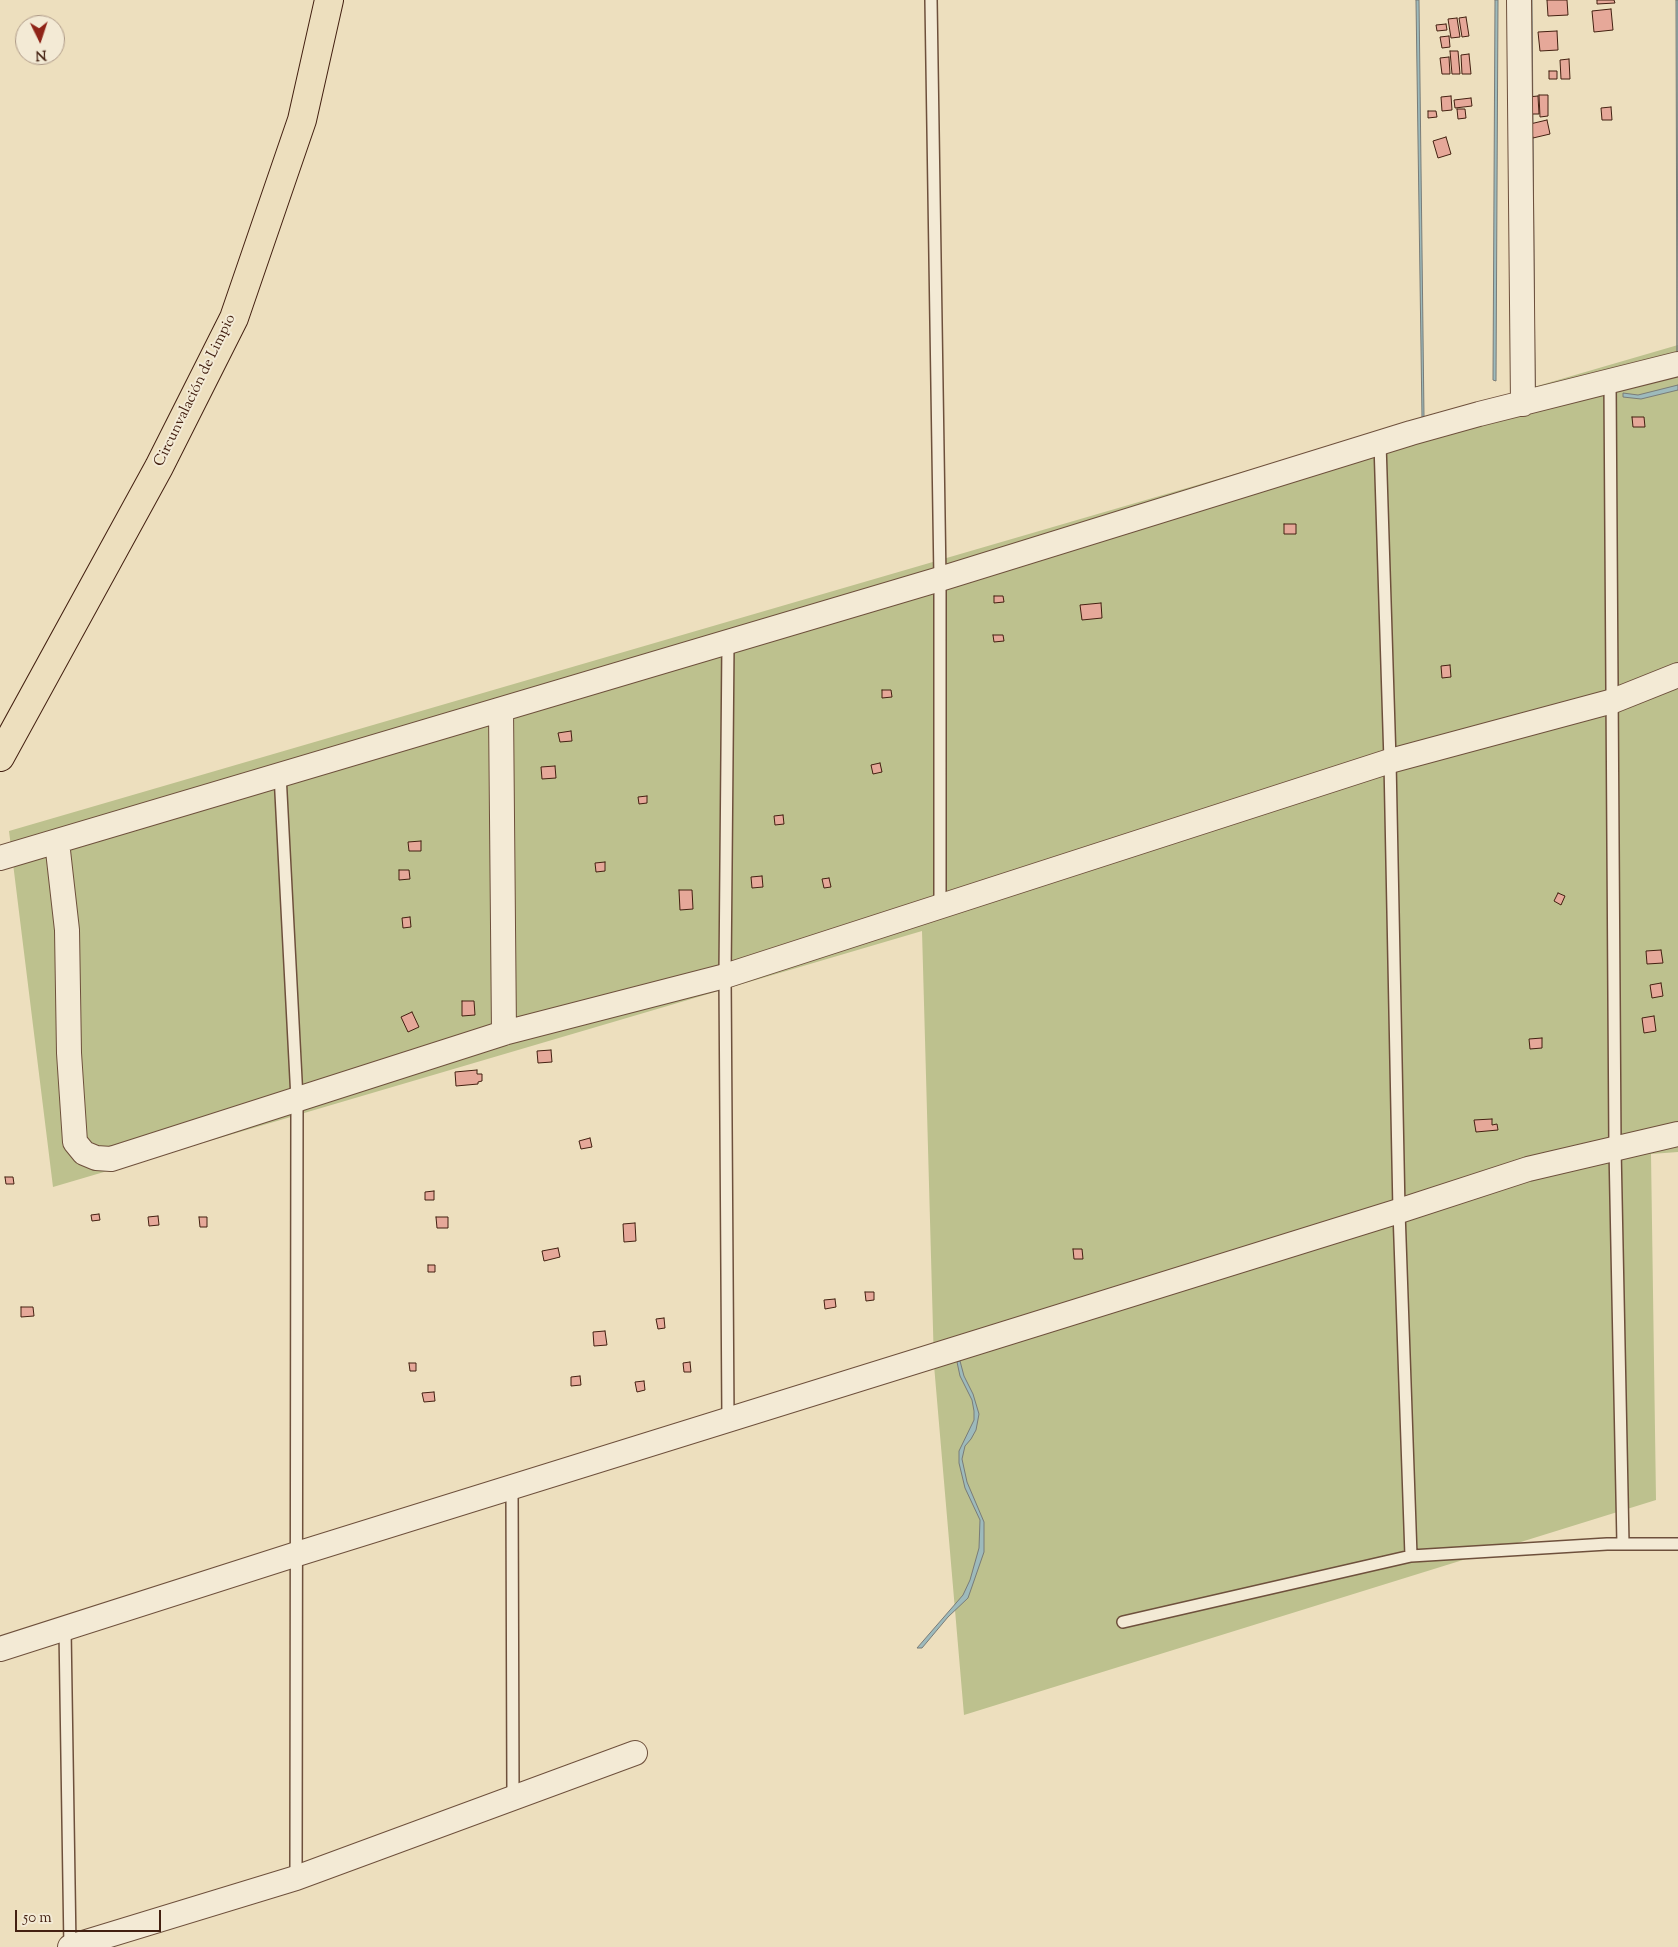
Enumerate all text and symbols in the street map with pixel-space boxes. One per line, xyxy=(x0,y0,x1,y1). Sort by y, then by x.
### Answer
north arrow xyxy=(15,15,65,65)
text: N xyxy=(35,44,47,64)
street label: Circunvalación de Limpio xyxy=(151,312,241,470)
scale bar xyxy=(18,1900,164,1932)
text: 50 m xyxy=(23,1908,52,1929)

